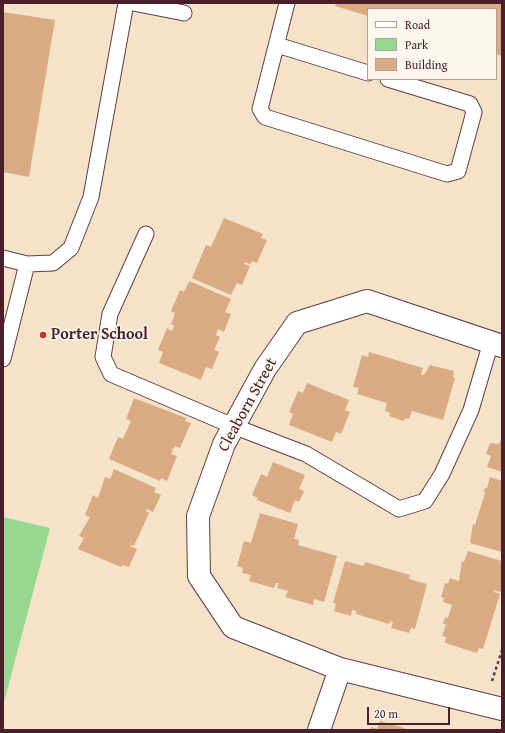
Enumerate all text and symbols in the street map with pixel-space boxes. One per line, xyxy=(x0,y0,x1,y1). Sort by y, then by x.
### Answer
legend xyxy=(367,8,497,80)
text: Road xyxy=(405,16,430,33)
text: Park xyxy=(405,36,428,53)
text: Building xyxy=(405,56,448,73)
place label: Porter School xyxy=(51,325,148,345)
marker: Porter School xyxy=(38,330,48,340)
street label: Cleaborn Street xyxy=(214,355,282,455)
scale bar xyxy=(369,699,452,725)
text: 20 m xyxy=(374,705,398,722)

